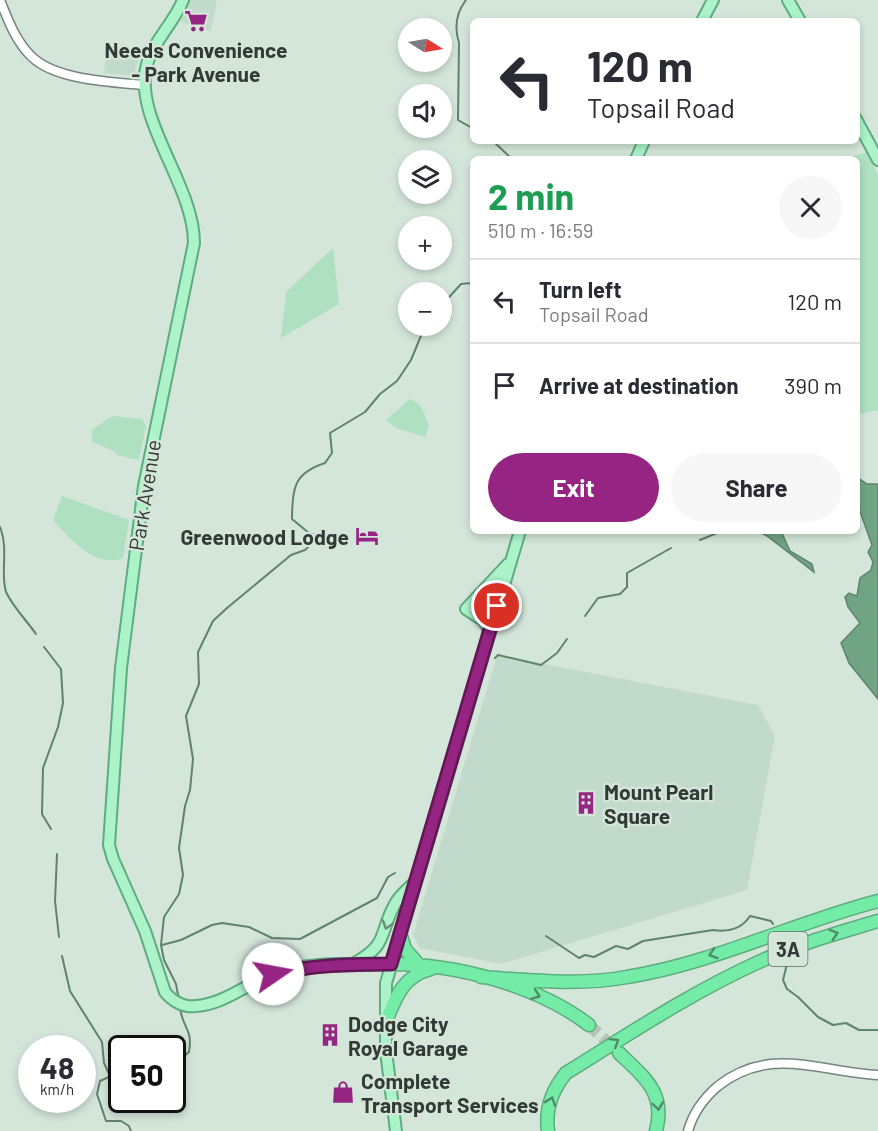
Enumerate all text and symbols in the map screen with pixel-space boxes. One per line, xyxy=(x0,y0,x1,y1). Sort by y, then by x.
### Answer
supermarket icon: Needs Convenience - Park Avenue xyxy=(183,8,209,34)
north arrow xyxy=(398,18,452,72)
map controls xyxy=(398,18,452,336)
place label: Needs Convenience - Park Avenue xyxy=(104,37,288,86)
text: 120 m xyxy=(587,40,693,90)
icon: left xyxy=(488,42,566,120)
button: sound xyxy=(398,84,452,138)
text: Topsail Road xyxy=(587,91,735,123)
button: layers xyxy=(398,150,452,204)
text: 2 min xyxy=(488,174,574,217)
button: close xyxy=(779,176,842,239)
button: + xyxy=(398,216,452,270)
text: 510 m · 16:59 xyxy=(488,218,594,242)
text: Turn left xyxy=(539,276,622,302)
button: − xyxy=(398,282,452,336)
icon: left xyxy=(488,285,521,318)
text: 120 m xyxy=(787,288,842,314)
text: Topsail Road xyxy=(539,302,649,326)
icon: arrive xyxy=(488,369,521,402)
text: Arrive at destination xyxy=(539,372,738,398)
text: 390 m xyxy=(784,372,842,398)
street label: Park Avenue xyxy=(123,438,165,552)
button: Exit xyxy=(488,453,659,522)
button: Share xyxy=(671,453,842,522)
hotel icon: Greenwood Lodge xyxy=(354,523,380,549)
place label: Greenwood Lodge xyxy=(180,524,349,549)
pin xyxy=(471,580,522,631)
icon: arrive xyxy=(480,589,513,622)
place label: Mount Pearl Square xyxy=(604,779,713,828)
building icon: Mount Pearl Square xyxy=(573,790,599,816)
one-way arrow xyxy=(382,919,395,930)
one-way arrow xyxy=(828,929,839,942)
road number: 3A xyxy=(768,932,808,966)
position arrow xyxy=(241,942,305,1006)
one-way arrow xyxy=(708,947,719,960)
one-way arrow xyxy=(530,988,541,1001)
place label: Dodge City Royal Garage xyxy=(348,1011,468,1060)
building icon: Dodge City Royal Garage xyxy=(317,1022,343,1048)
speed limit sign: 50 xyxy=(108,1035,186,1113)
one-way arrow xyxy=(609,1039,620,1050)
text: 48 xyxy=(40,1049,74,1085)
place label: Complete Transport Services xyxy=(361,1068,539,1117)
shop icon: Complete Transport Services xyxy=(330,1079,356,1105)
text: km/h xyxy=(40,1080,74,1098)
one-way arrow xyxy=(544,1096,557,1106)
one-way arrow xyxy=(651,1101,663,1111)

